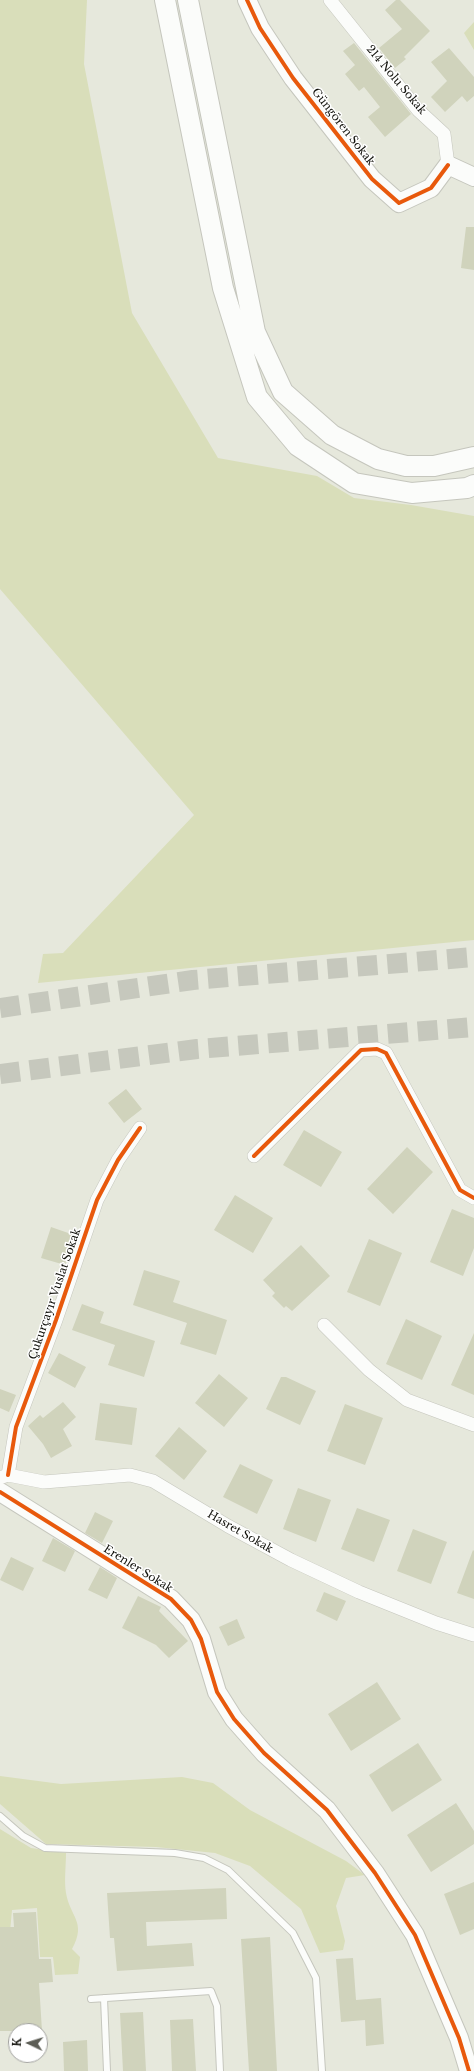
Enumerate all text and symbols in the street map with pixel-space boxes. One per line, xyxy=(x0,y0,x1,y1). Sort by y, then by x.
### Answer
street label: 214 Nolu Sokak xyxy=(363,43,429,117)
street label: Güngören Sokak xyxy=(309,86,377,168)
street label: Çukurçayır Vuslat Sokak xyxy=(26,1227,84,1361)
street label: Hasret Sokak xyxy=(205,1508,275,1556)
street label: Erenler Sokak xyxy=(101,1542,175,1596)
north arrow xyxy=(8,2023,48,2063)
text: K xyxy=(10,2037,24,2047)

